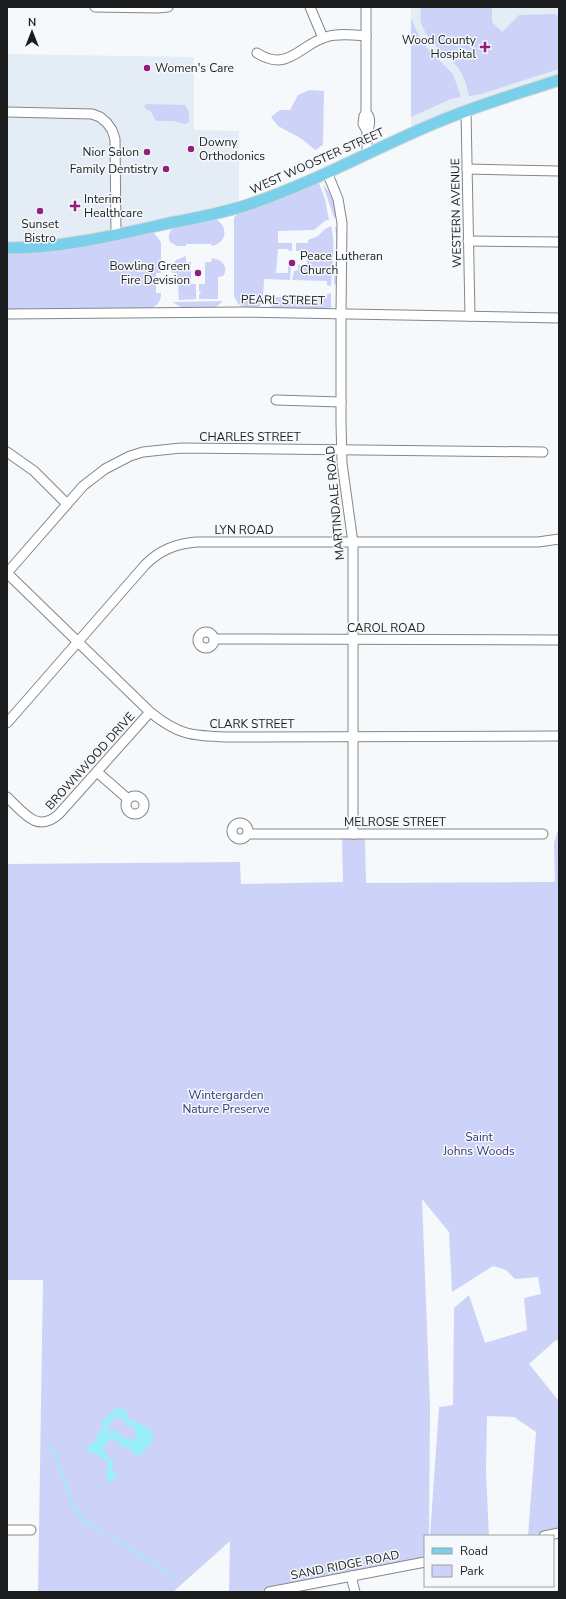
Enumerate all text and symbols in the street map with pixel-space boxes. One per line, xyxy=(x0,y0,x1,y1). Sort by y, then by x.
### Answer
north arrow xyxy=(12,12,52,52)
text: N xyxy=(28,15,36,30)
place label: Wood County Hospital xyxy=(402,32,477,62)
marker: Wood County Hospital xyxy=(479,41,491,53)
place label: Women's Care xyxy=(155,60,234,76)
marker: Women's Care xyxy=(142,63,152,73)
street label: WEST WOOSTER STREET xyxy=(247,124,387,198)
place label: Downy Orthodonics xyxy=(199,134,265,164)
place label: Nior Salon xyxy=(83,144,139,160)
marker: Downy Orthodonics xyxy=(186,144,196,154)
marker: Nior Salon xyxy=(142,147,152,157)
street label: WESTERN AVENUE xyxy=(447,158,465,268)
place label: Family Dentistry xyxy=(70,161,159,177)
marker: Family Dentistry xyxy=(161,164,171,174)
place label: Interim Healthcare xyxy=(84,191,143,221)
marker: Interim Healthcare xyxy=(69,200,81,212)
marker: Sunset Bistro xyxy=(35,206,45,216)
place label: Sunset Bistro xyxy=(21,216,59,246)
place label: Peace Lutheran Church xyxy=(300,248,383,278)
place label: Bowling Green Fire Devision xyxy=(109,258,190,288)
marker: Peace Lutheran Church xyxy=(287,258,297,268)
marker: Bowling Green Fire Devision xyxy=(193,268,203,278)
street label: PEARL STREET xyxy=(241,291,326,309)
street label: CHARLES STREET xyxy=(199,429,301,445)
street label: MARTINDALE ROAD xyxy=(322,445,348,561)
street label: LYN ROAD xyxy=(214,522,274,538)
street label: CAROL ROAD xyxy=(347,620,425,636)
street label: BROWNWOOD DRIVE xyxy=(42,709,138,813)
street label: CLARK STREET xyxy=(209,716,295,732)
street label: MELROSE STREET xyxy=(344,814,447,830)
park label: Wintergarden Nature Preserve xyxy=(182,1087,270,1117)
park label: Saint Johns Woods xyxy=(442,1129,515,1159)
legend xyxy=(424,1535,554,1587)
text: Road xyxy=(460,1543,488,1559)
street label: SAND RIDGE ROAD xyxy=(289,1547,401,1583)
text: Park xyxy=(460,1563,485,1579)

